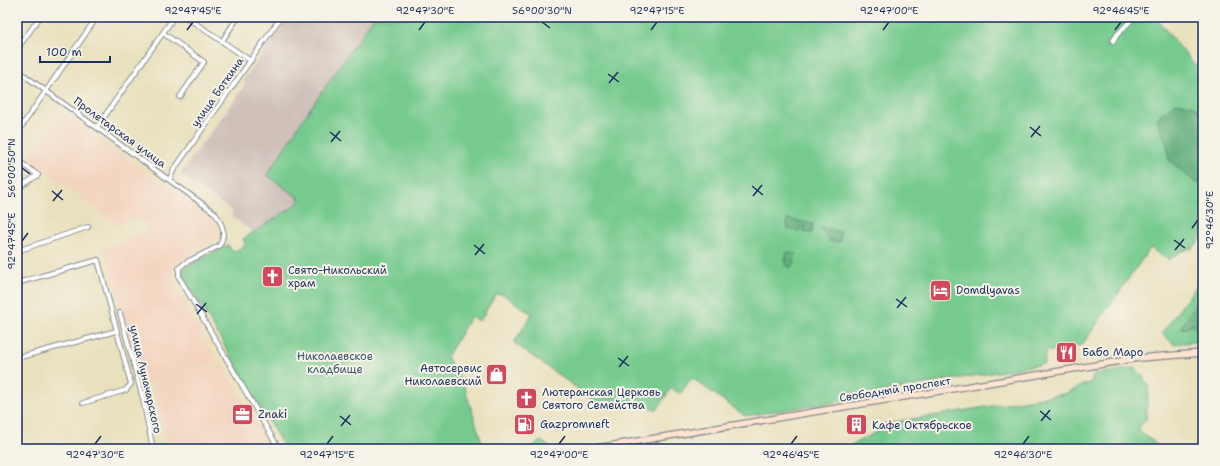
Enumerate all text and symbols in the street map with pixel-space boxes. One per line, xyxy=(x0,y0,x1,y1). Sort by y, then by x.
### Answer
text: 92°47'45"E xyxy=(164,4,222,17)
text: 92°47'30"E xyxy=(396,4,454,17)
text: 56°00'30"N xyxy=(512,4,572,17)
text: 92°47'15"E xyxy=(630,4,684,17)
text: 92°47'00"E xyxy=(860,4,918,17)
text: 92°46'45"E xyxy=(1093,4,1149,17)
scale bar xyxy=(40,38,110,64)
text: 100 m xyxy=(46,44,82,60)
street label: улица Боткина xyxy=(188,54,247,130)
street label: Пролетарская улица xyxy=(70,94,169,171)
text: 56°00'50"N xyxy=(5,138,18,198)
text: 92°46'30"E xyxy=(1203,191,1216,249)
text: 92°47'45"E xyxy=(5,212,18,270)
church icon: Свято-Никольский храм xyxy=(260,263,286,289)
place label: Свято-Никольский храм xyxy=(288,263,387,291)
hotel icon: Domdlyavas xyxy=(927,277,953,303)
place label: Domdlyavas xyxy=(956,283,1020,298)
street label: улица Луначарского xyxy=(126,323,165,435)
restaurant icon: Бабо Маро xyxy=(1054,339,1080,365)
place label: Бабо Маро xyxy=(1082,345,1144,360)
park label: Николаевское кладбище xyxy=(297,349,373,377)
place label: Автосервис Николаевский xyxy=(404,361,482,389)
shop icon: Автосервис Николаевский xyxy=(484,361,510,387)
street label: Свободный проспект xyxy=(838,373,952,406)
church icon: Лютеранская Церковь Святого Семейства xyxy=(513,385,539,411)
place label: Лютеранская Церковь Святого Семейства xyxy=(542,385,661,413)
office icon: Znaki xyxy=(230,401,256,427)
place label: Znaki xyxy=(258,407,287,422)
fuel station icon: Gazpromneft xyxy=(511,411,537,437)
building icon: Кафе Октябрьское xyxy=(843,412,869,438)
place label: Gazpromneft xyxy=(540,417,610,432)
place label: Кафе Октябрьское xyxy=(872,418,972,433)
text: 92°47'30"E xyxy=(66,448,124,461)
text: 92°47'15"E xyxy=(300,448,354,461)
text: 92°47'00"E xyxy=(530,448,588,461)
text: 92°46'45"E xyxy=(763,448,819,461)
text: 92°46'30"E xyxy=(994,448,1052,461)

